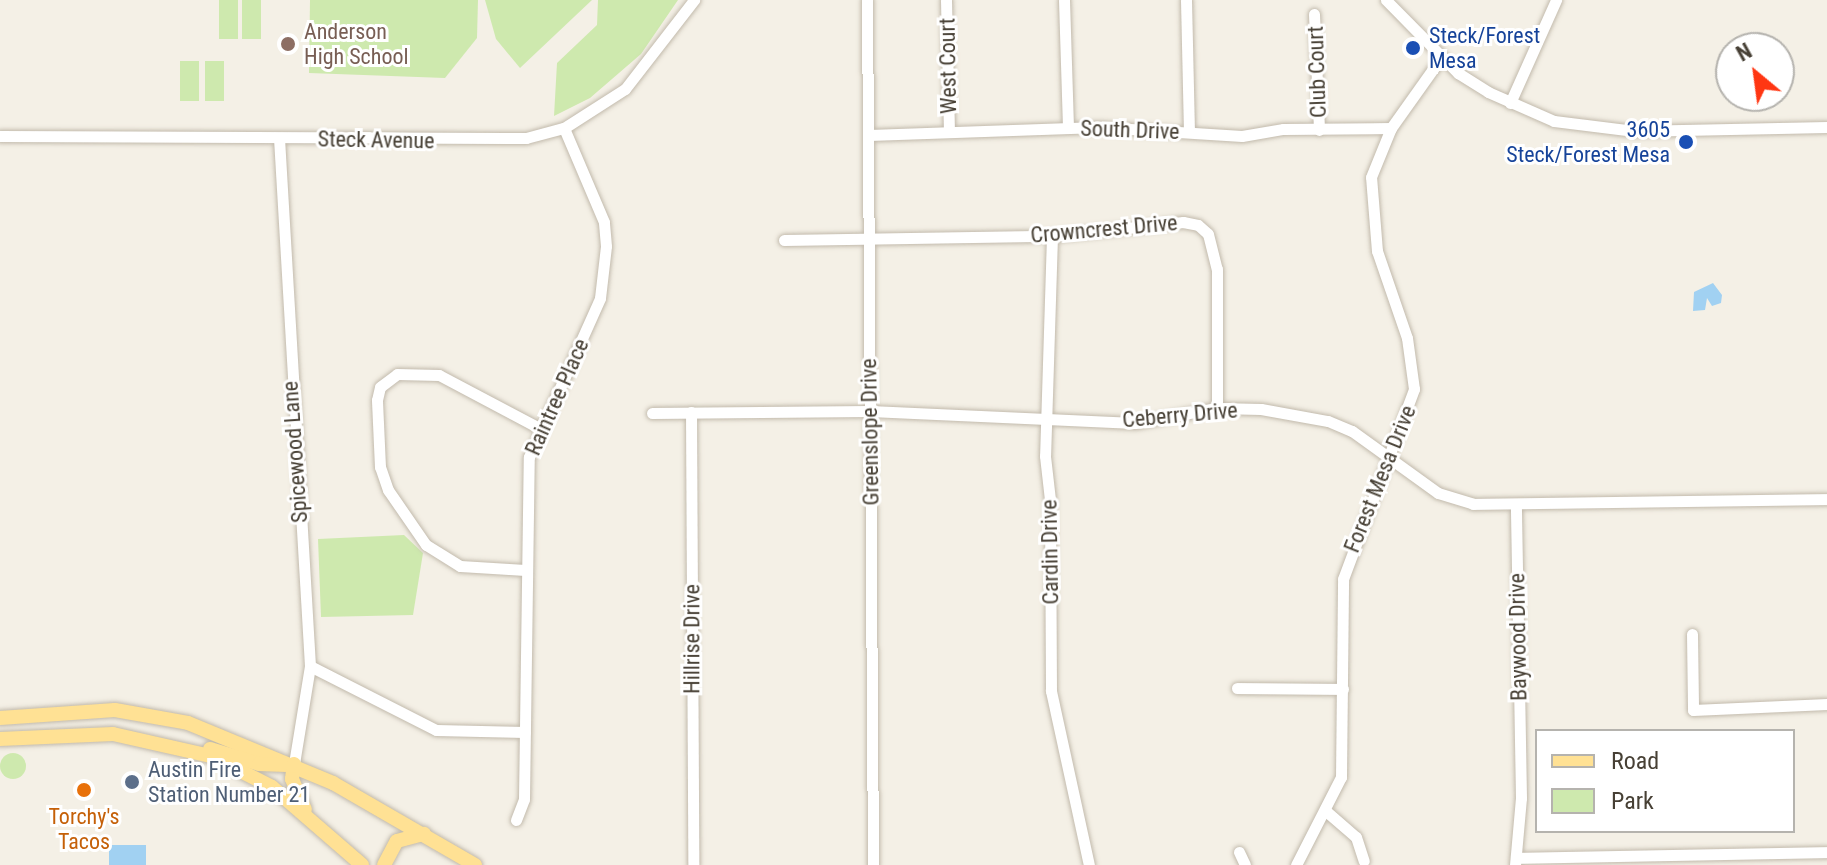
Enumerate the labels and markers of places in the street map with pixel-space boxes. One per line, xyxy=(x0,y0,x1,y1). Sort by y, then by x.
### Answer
place label: Anderson High School xyxy=(304,18,409,70)
place label: Steck/Forest Mesa xyxy=(1429,22,1540,74)
marker: Anderson High School xyxy=(279,35,297,53)
marker: Steck/Forest Mesa xyxy=(1404,39,1422,57)
place label: 3605 Steck/Forest Mesa xyxy=(1506,116,1670,168)
marker: 3605 Steck/Forest Mesa xyxy=(1677,133,1695,151)
place label: Austin Fire Station Number 21 xyxy=(148,756,310,808)
marker: Austin Fire Station Number 21 xyxy=(123,773,141,791)
marker: Torchy's Tacos xyxy=(75,781,93,799)
place label: Torchy's Tacos xyxy=(48,803,120,854)

